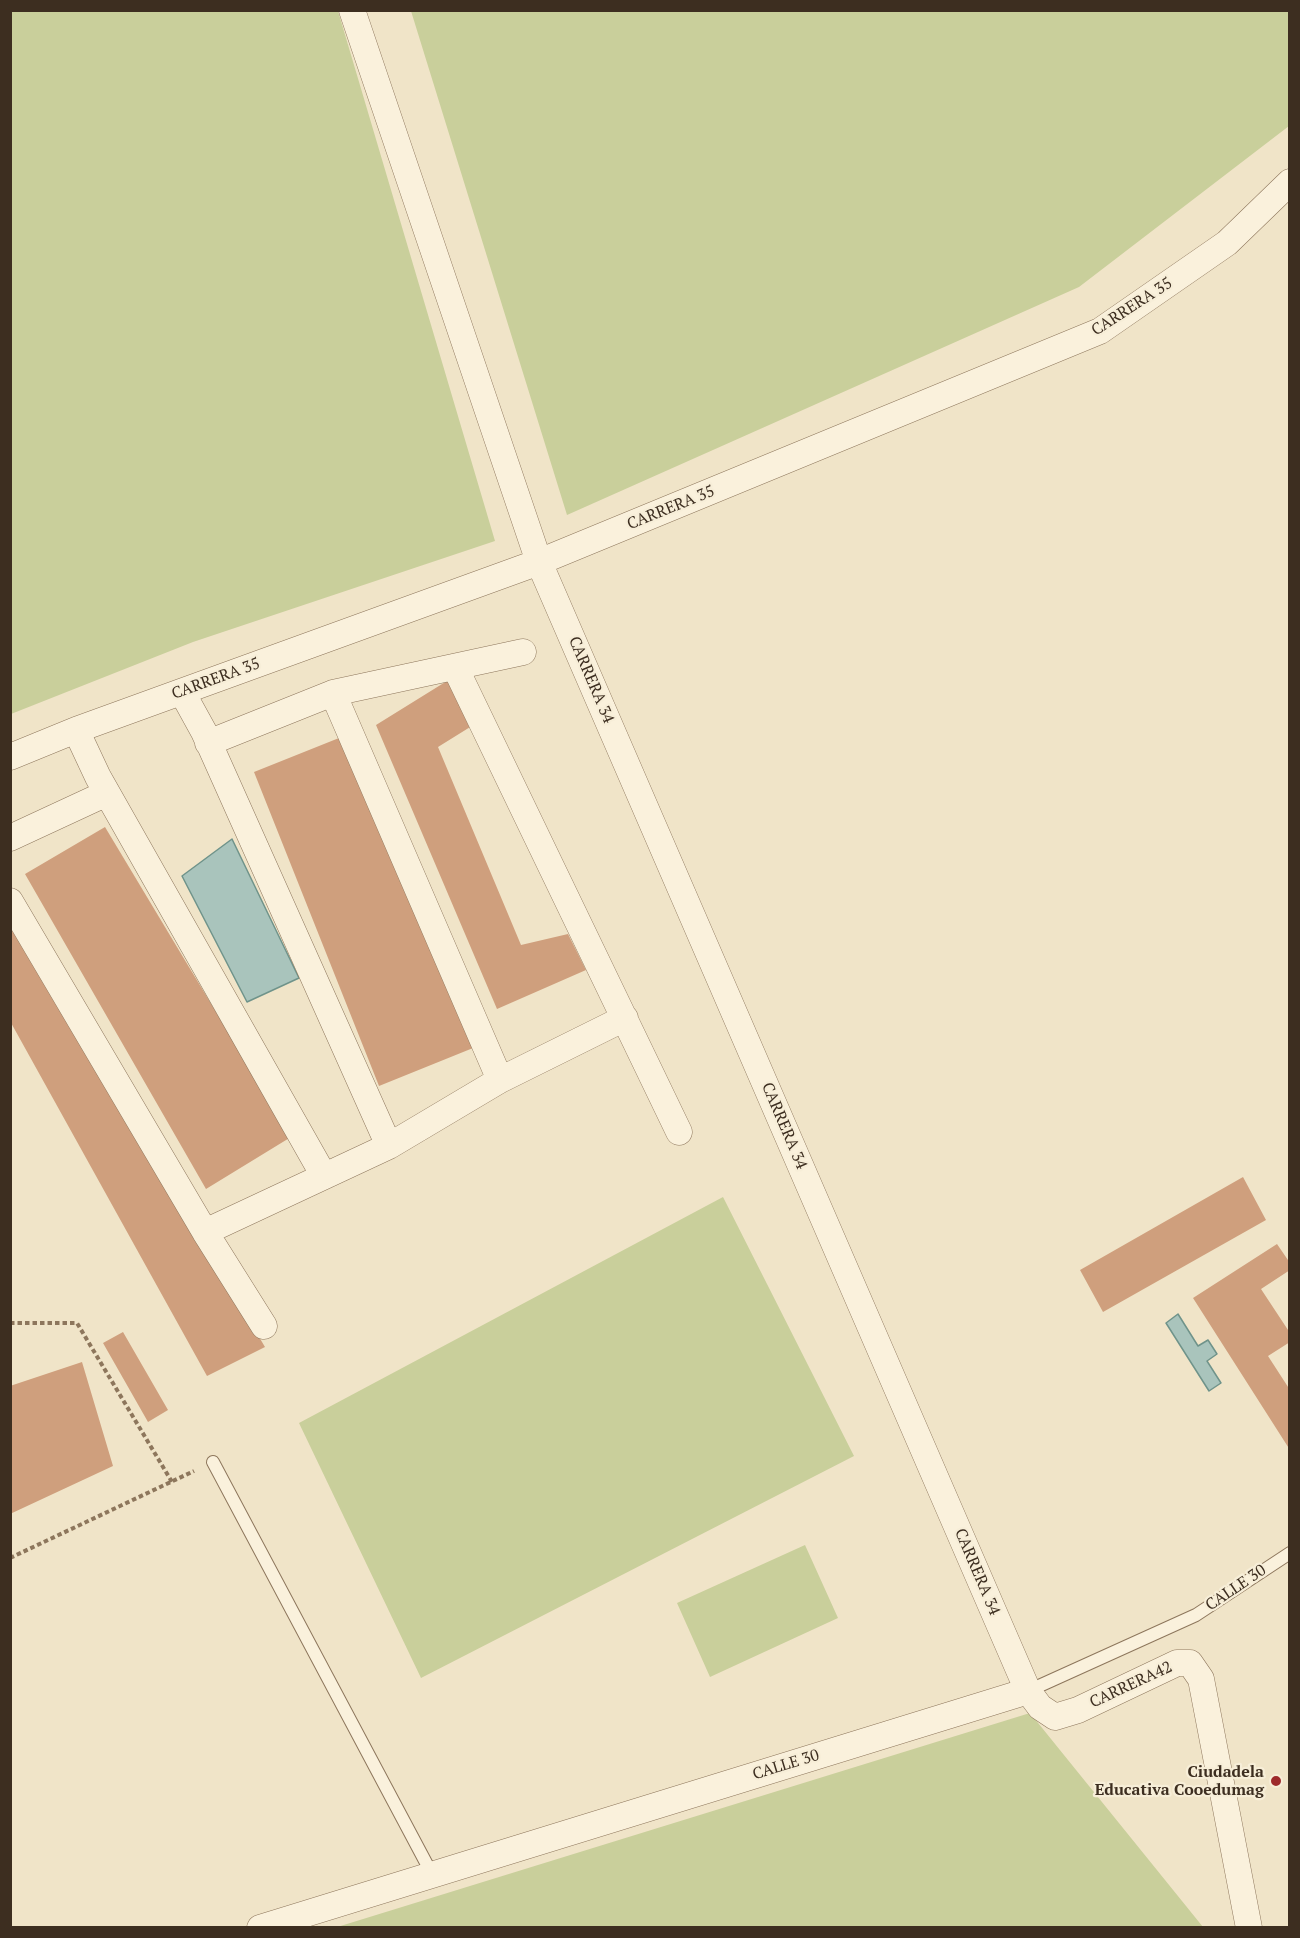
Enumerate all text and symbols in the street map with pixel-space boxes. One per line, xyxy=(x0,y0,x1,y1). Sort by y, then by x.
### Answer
street label: CARRERA 35 xyxy=(1088,274,1176,340)
street label: CARRERA 35 xyxy=(624,482,718,534)
street label: CARRERA 34 xyxy=(564,634,618,726)
street label: CARRERA 35 xyxy=(169,654,263,704)
street label: CARRERA 34 xyxy=(757,1080,811,1172)
street label: CARRERA 34 xyxy=(950,1526,1004,1618)
street label: CALLE 30 xyxy=(1202,1561,1270,1615)
street label: CARRERA42 xyxy=(1087,1658,1175,1712)
street label: CALLE 30 xyxy=(750,1746,822,1784)
place label: Ciudadela Educativa Cooedumag xyxy=(1095,1762,1264,1800)
marker: Ciudadela Educativa Cooedumag xyxy=(1269,1774,1283,1788)

